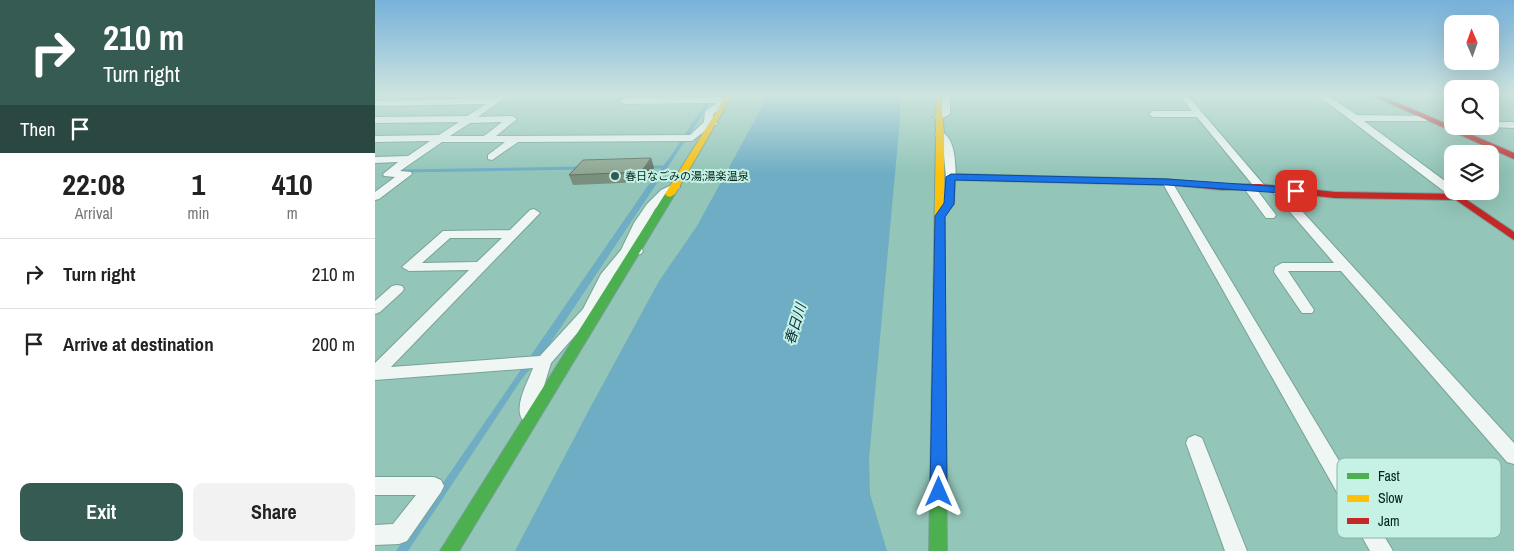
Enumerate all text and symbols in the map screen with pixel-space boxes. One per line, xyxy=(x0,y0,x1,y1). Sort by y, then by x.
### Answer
text: 210 m xyxy=(103,14,184,61)
north arrow xyxy=(1444,15,1499,70)
map controls xyxy=(1444,15,1499,200)
icon: right xyxy=(20,20,85,85)
text: Turn right xyxy=(103,59,180,89)
button: search xyxy=(1444,80,1499,135)
icon: arrive xyxy=(66,115,94,143)
text: Then xyxy=(20,116,56,142)
button: layers xyxy=(1444,145,1499,200)
text: 22:08 xyxy=(62,164,125,204)
text: 1 xyxy=(192,164,205,204)
text: 410 xyxy=(272,164,313,204)
place label: 春日なごみの湯;湯楽温泉 xyxy=(625,169,750,183)
marker: 春日なごみの湯;湯楽温泉 xyxy=(609,170,621,182)
pin xyxy=(1275,170,1317,212)
icon: arrive xyxy=(1282,177,1310,205)
text: Arrival xyxy=(75,202,113,224)
text: min xyxy=(187,202,209,224)
text: m xyxy=(287,202,298,224)
icon: right xyxy=(20,260,48,288)
text: Turn right xyxy=(63,261,135,287)
text: 210 m xyxy=(312,261,355,287)
water label: 春日川 xyxy=(780,299,810,347)
icon: arrive xyxy=(20,330,48,358)
text: Arrive at destination xyxy=(63,331,214,357)
text: 200 m xyxy=(312,331,355,357)
legend xyxy=(1337,458,1501,538)
position arrow xyxy=(912,465,964,517)
text: Fast xyxy=(1378,467,1400,485)
button: Exit xyxy=(20,483,183,541)
button: Share xyxy=(193,483,355,541)
text: Slow xyxy=(1378,489,1404,507)
text: Jam xyxy=(1378,512,1400,530)

